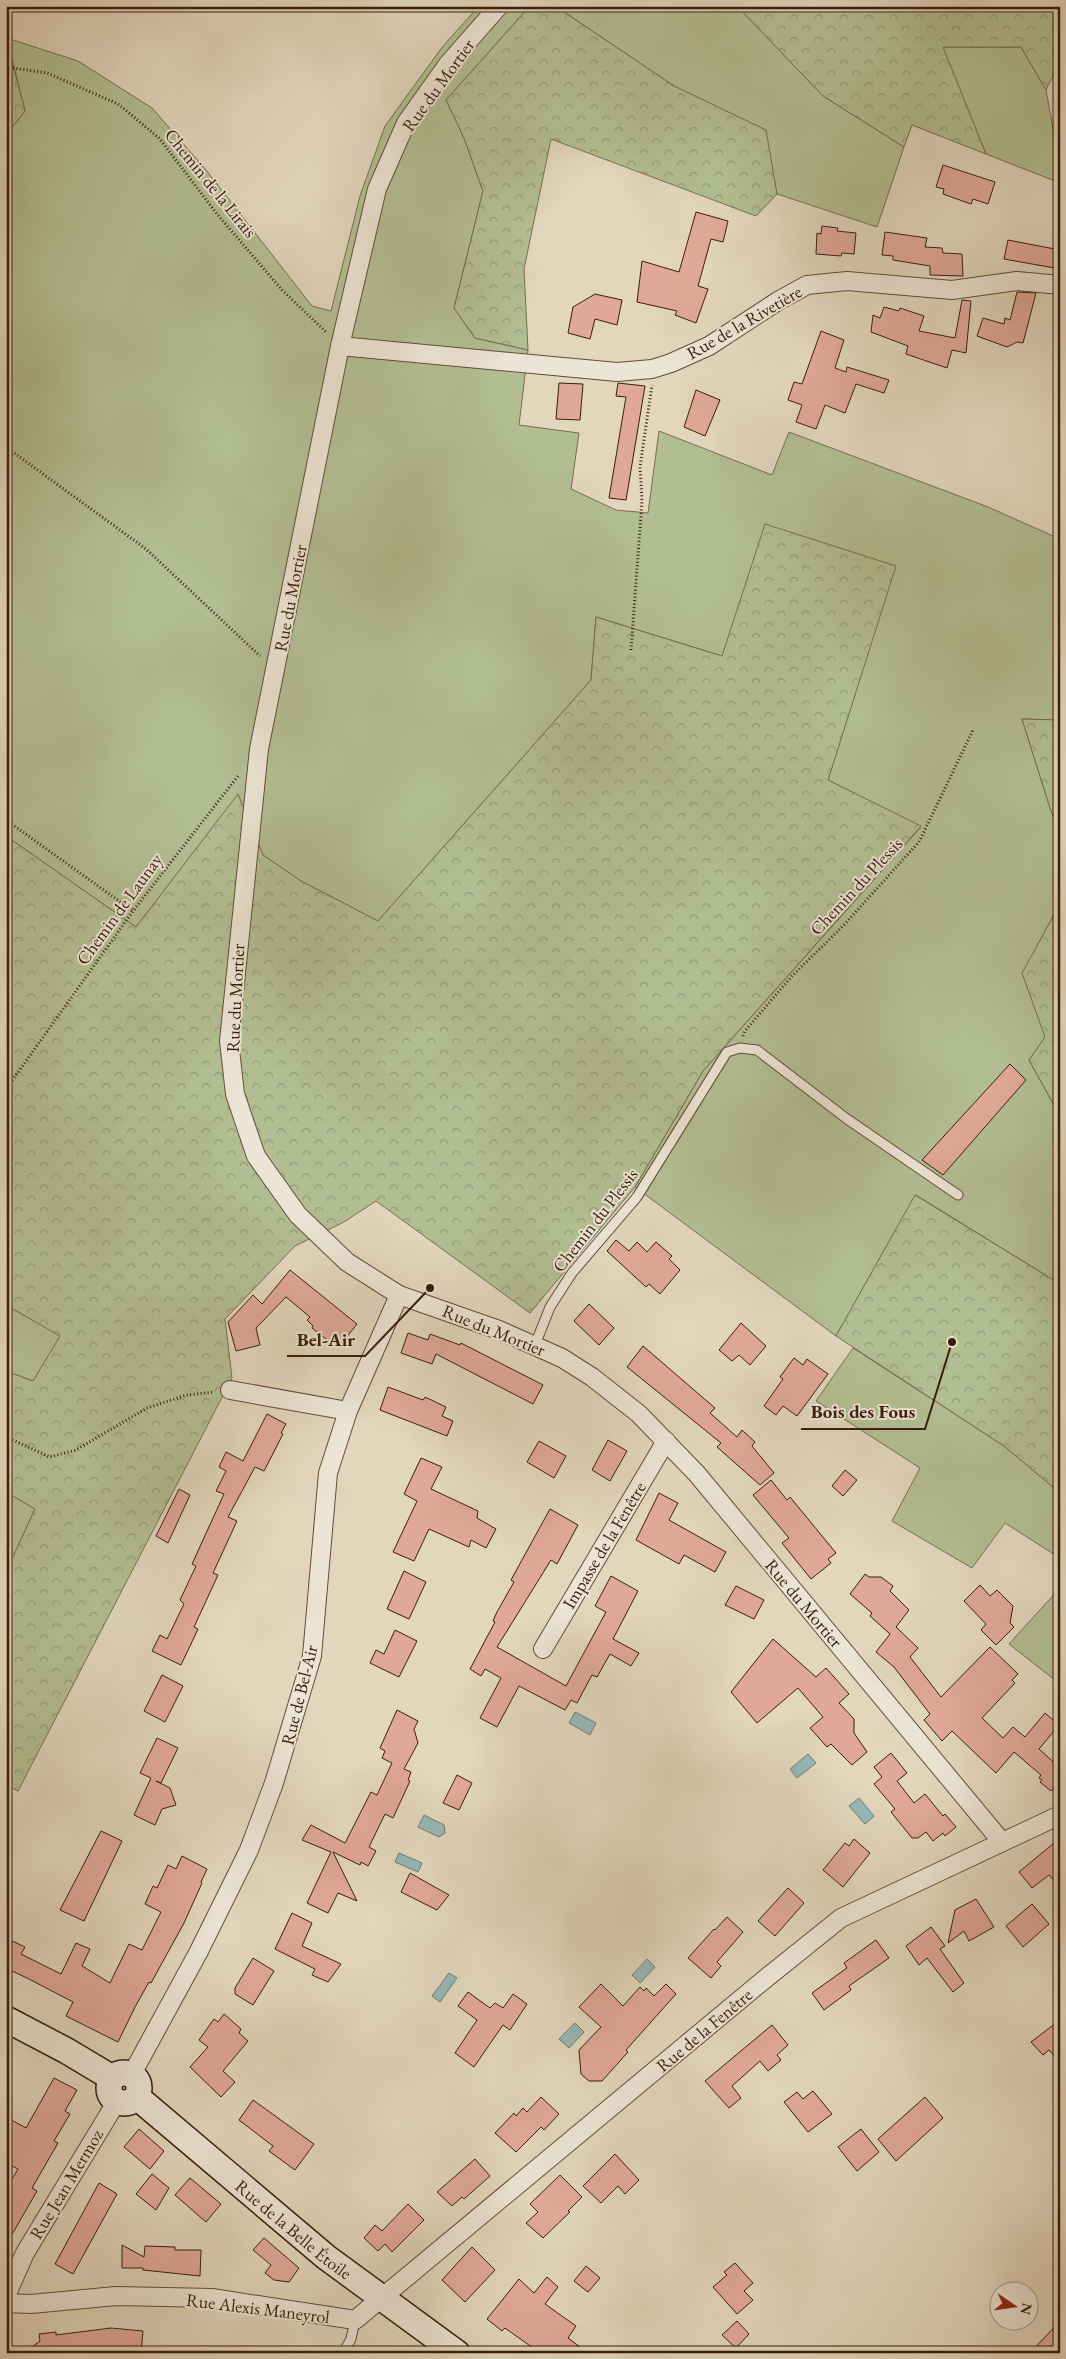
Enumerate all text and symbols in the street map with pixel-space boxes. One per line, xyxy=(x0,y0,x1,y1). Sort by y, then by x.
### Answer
street label: Rue du Mortier xyxy=(397,34,479,136)
street label: Chemin de la Lirais xyxy=(160,124,262,242)
street label: Rue de la Rivetière xyxy=(682,280,806,364)
street label: Rue du Mortier xyxy=(268,542,312,654)
street label: Chemin du Plessis xyxy=(805,832,907,940)
street label: Chemin de Launay xyxy=(71,849,167,969)
street label: Rue du Mortier xyxy=(221,943,249,1053)
street label: Chemin du Plessis xyxy=(547,1163,643,1277)
street label: Rue du Mortier xyxy=(439,1299,549,1361)
callout: Bel-Air xyxy=(287,1322,365,1356)
text: Bel-Air xyxy=(297,1327,355,1352)
callout: Bois des Fous xyxy=(801,1395,925,1429)
text: Bois des Fous xyxy=(811,1399,915,1424)
street label: Impasse de la Fenêtre xyxy=(557,1477,651,1613)
street label: Rue du Mortier xyxy=(760,1554,848,1652)
street label: Rue de Bel-Air xyxy=(275,1643,323,1747)
street label: Rue de la Fenêtre xyxy=(651,1983,757,2077)
street label: Rue Jean Mermoz xyxy=(24,2124,108,2243)
street label: Rue de la Belle Étoile xyxy=(231,2174,357,2284)
north arrow xyxy=(988,2282,1038,2332)
street label: Rue Alexis Maneyrol xyxy=(185,2288,331,2328)
text: N xyxy=(1016,2301,1037,2317)

